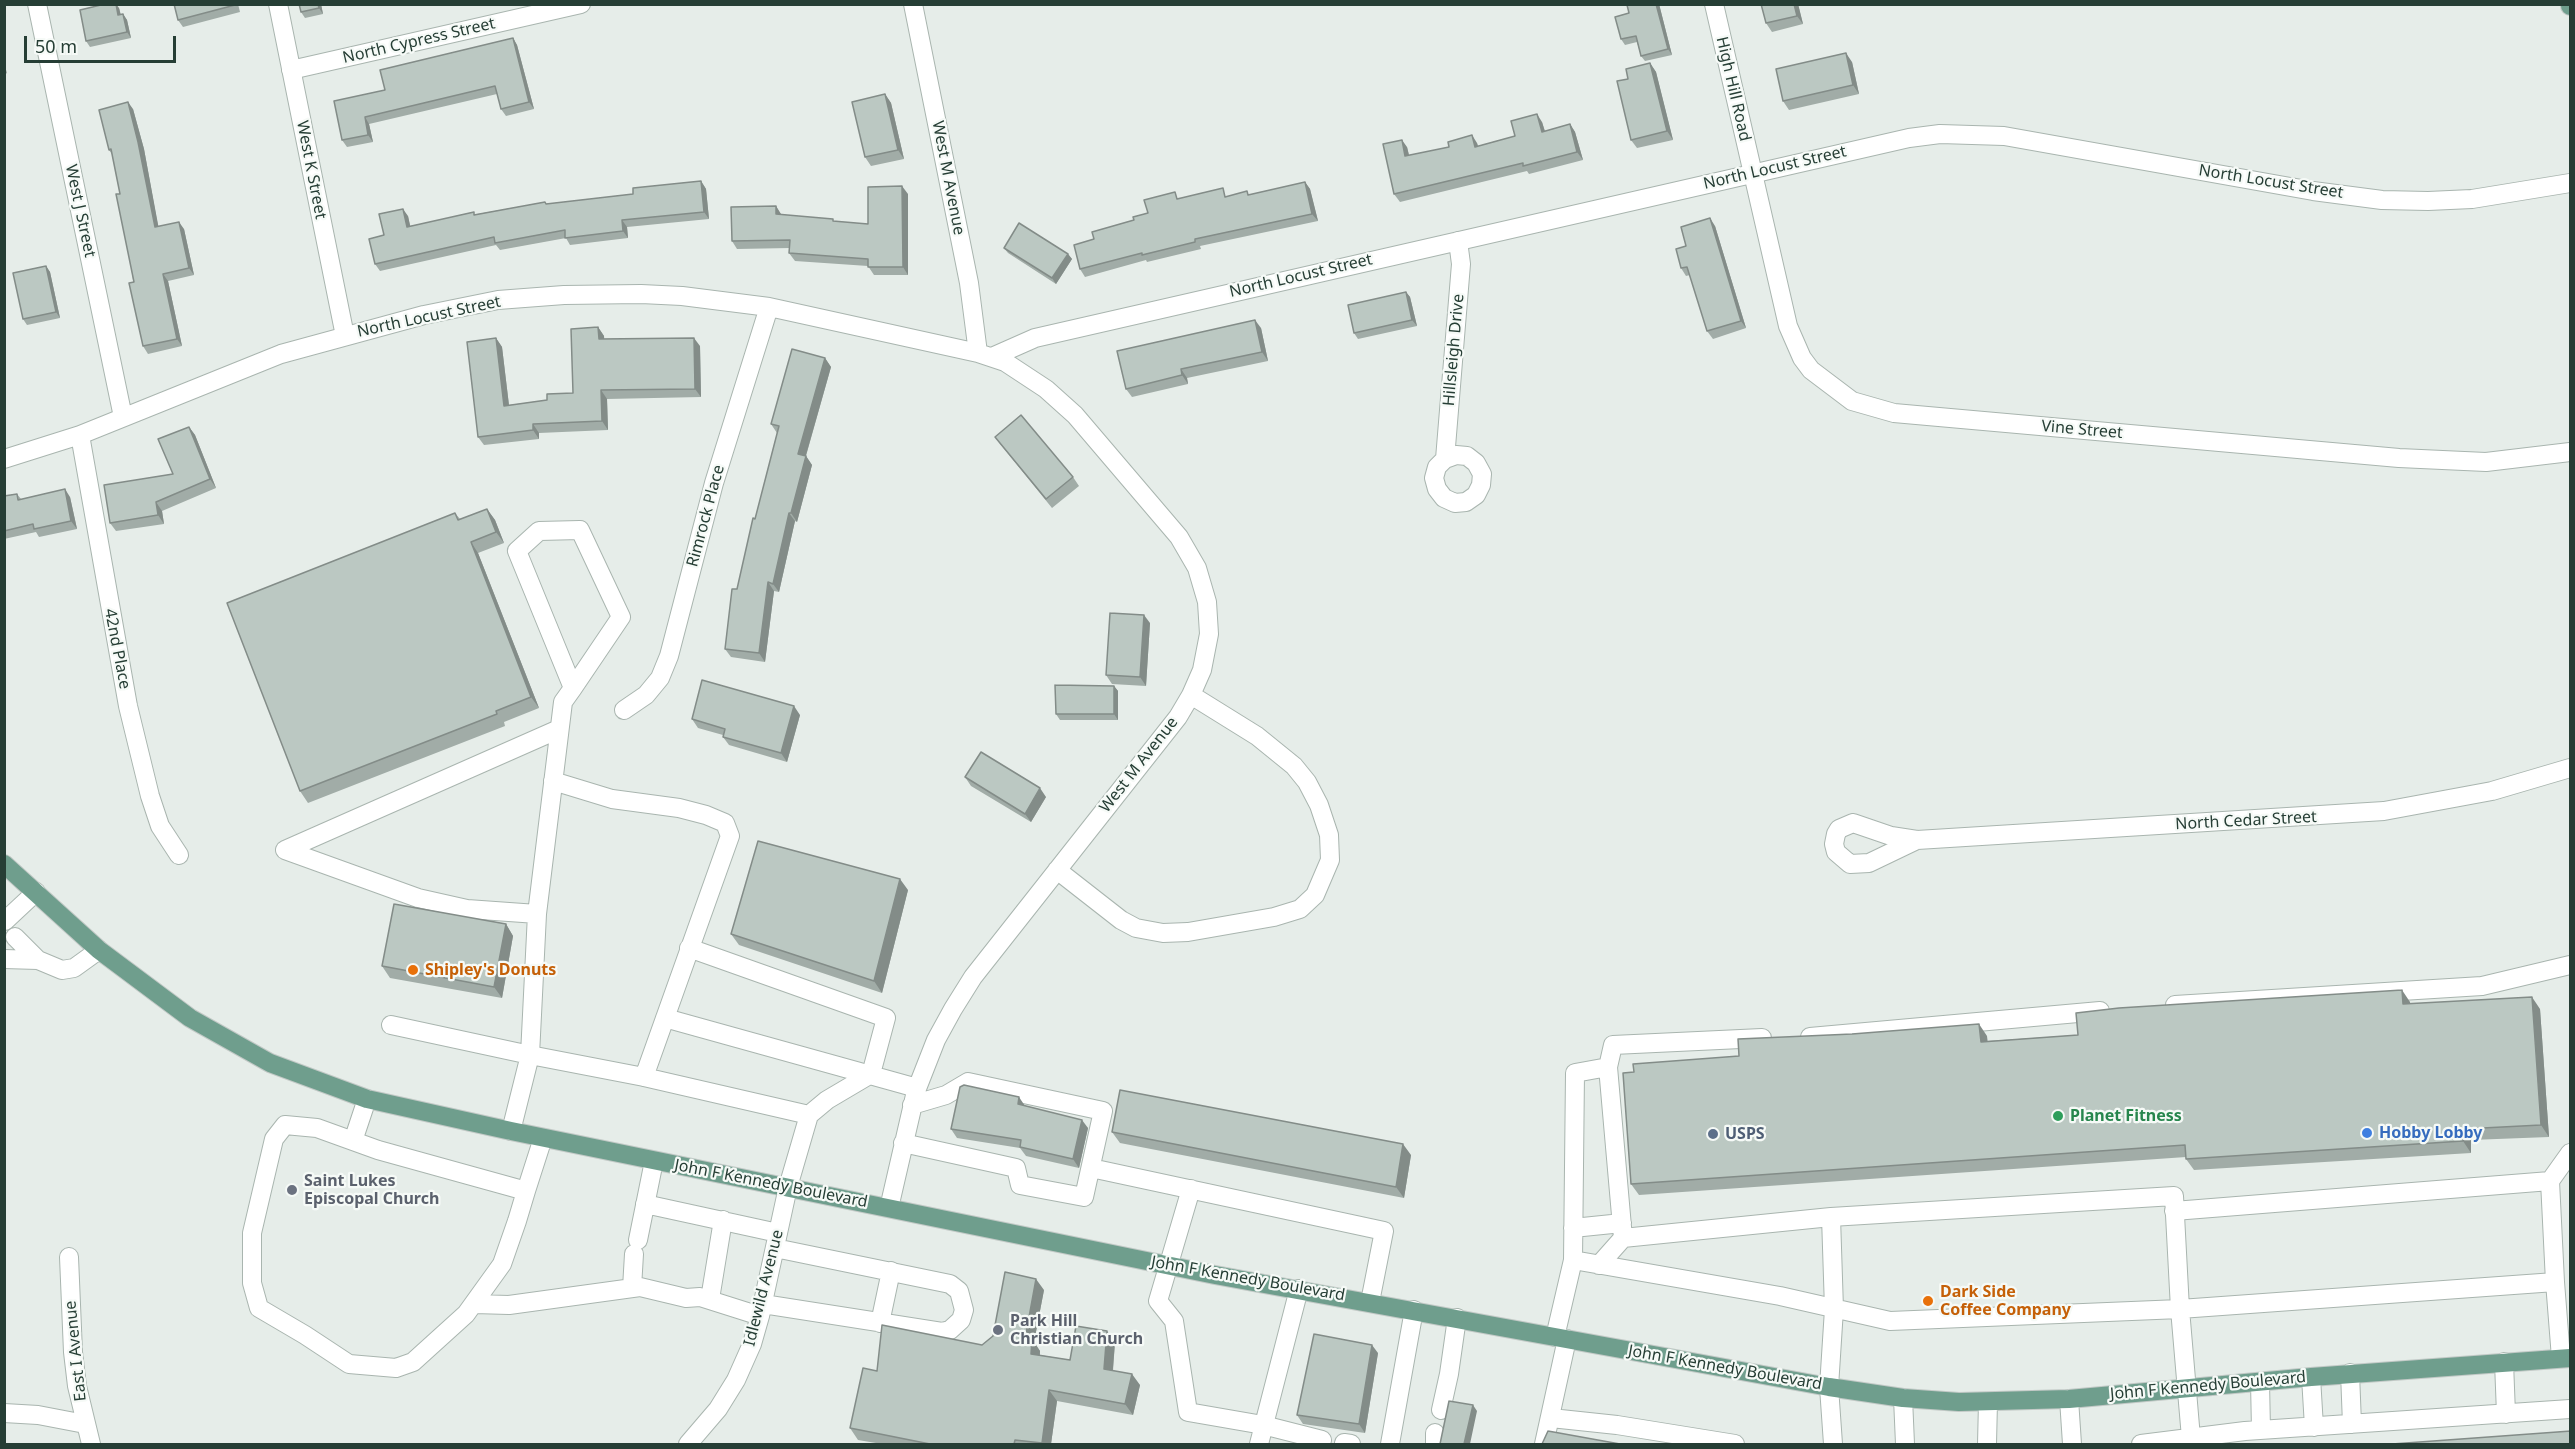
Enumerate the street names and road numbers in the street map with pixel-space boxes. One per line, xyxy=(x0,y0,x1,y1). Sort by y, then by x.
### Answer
street label: North Cypress Street xyxy=(341,14,497,68)
street label: High Hill Road xyxy=(1712,35,1754,143)
street label: West K Street xyxy=(292,119,330,221)
street label: West M Avenue xyxy=(928,119,968,237)
street label: North Locust Street xyxy=(1702,142,1848,194)
street label: North Locust Street xyxy=(2197,161,2345,203)
street label: West J Street xyxy=(61,163,99,259)
street label: North Locust Street xyxy=(1228,250,1374,302)
street label: North Locust Street xyxy=(356,292,502,342)
street label: Hillsleigh Drive xyxy=(1440,293,1468,407)
street label: Vine Street xyxy=(2041,417,2123,443)
street label: Rimrock Place xyxy=(683,463,729,569)
street label: 42nd Place xyxy=(100,607,134,691)
street label: West M Avenue xyxy=(1096,713,1182,817)
street label: North Cedar Street xyxy=(2175,808,2317,834)
street label: John F Kennedy Boulevard xyxy=(673,1156,869,1212)
street label: Idlewild Avenue xyxy=(740,1228,788,1348)
street label: John F Kennedy Boulevard xyxy=(1150,1252,1346,1306)
street label: East I Avenue xyxy=(61,1300,91,1402)
street label: John F Kennedy Boulevard xyxy=(1627,1341,1823,1395)
street label: John F Kennedy Boulevard xyxy=(2109,1368,2307,1404)

